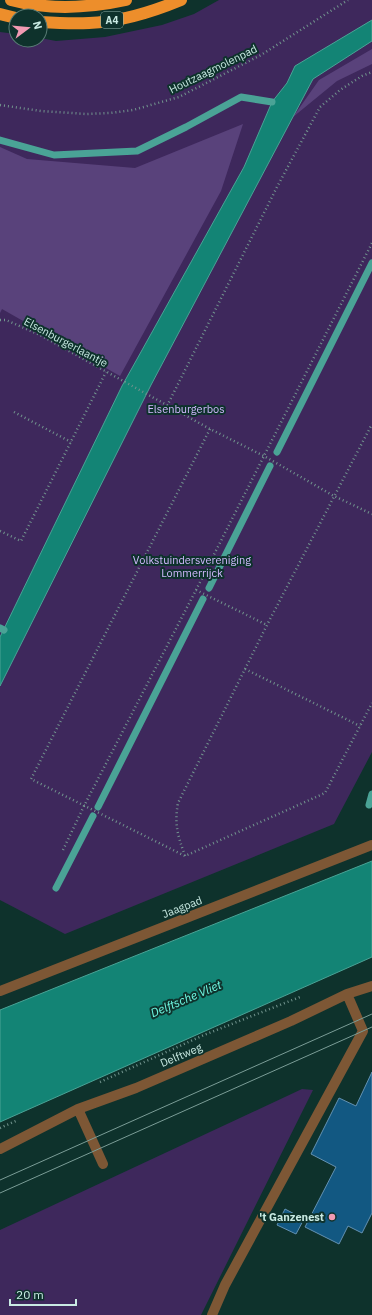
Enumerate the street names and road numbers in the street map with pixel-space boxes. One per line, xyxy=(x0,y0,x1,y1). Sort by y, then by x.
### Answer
road number: A4 xyxy=(101,12,123,28)
street label: Houtzaagmolenpad xyxy=(167,42,259,96)
street label: Elsenburgerlaantje xyxy=(22,314,110,370)
street label: Jaagpad xyxy=(160,893,204,921)
street label: Delftweg xyxy=(158,1040,204,1070)

